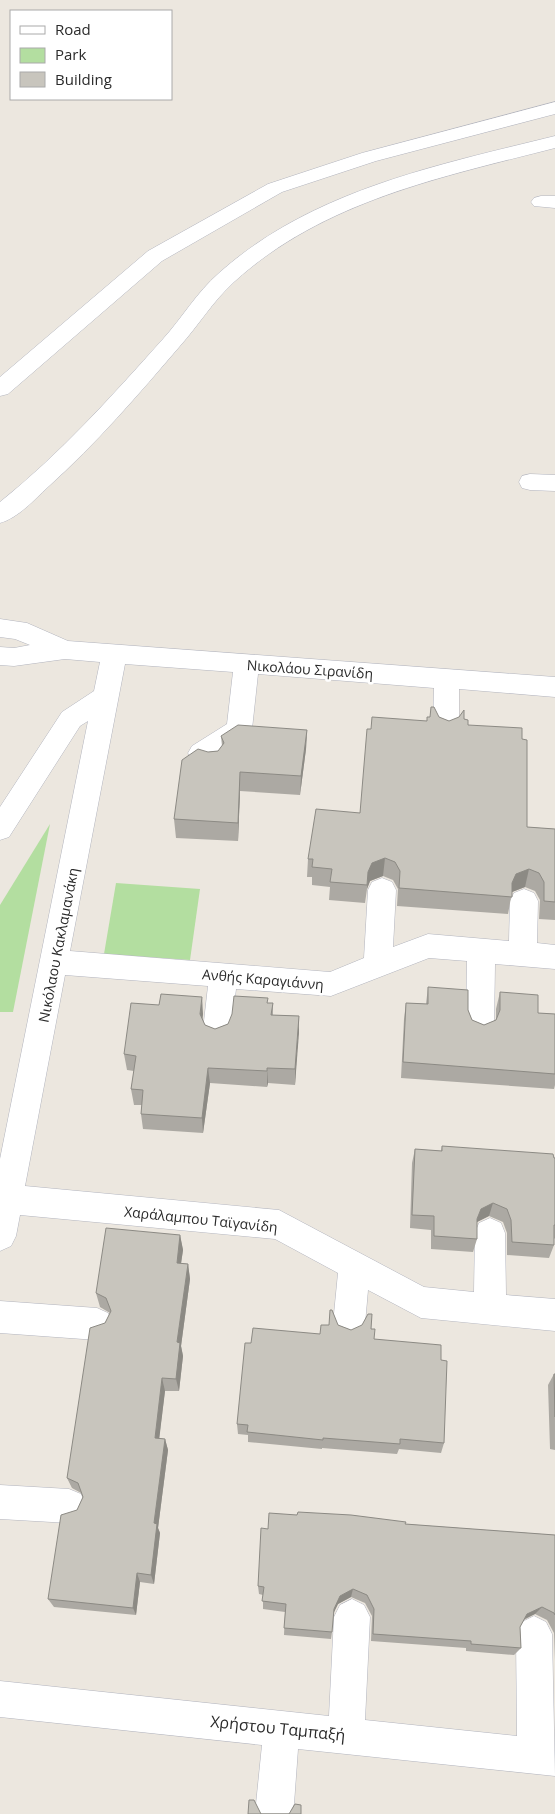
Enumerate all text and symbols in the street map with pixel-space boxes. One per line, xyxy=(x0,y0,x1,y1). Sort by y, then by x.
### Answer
legend xyxy=(10,10,172,100)
text: Road xyxy=(55,19,91,39)
text: Park xyxy=(55,44,86,64)
text: Building xyxy=(55,69,112,89)
street label: Νικολάου Σιρανίδη xyxy=(246,655,374,683)
street label: Νικόλαου Κακλαμανάκη xyxy=(34,866,82,1024)
street label: Ανθής Καραγιάννη xyxy=(201,964,325,994)
street label: Χαράλαμπου Ταϊγανίδη xyxy=(123,1202,279,1236)
street label: Χρήστου Ταμπαξή xyxy=(209,1710,347,1746)

